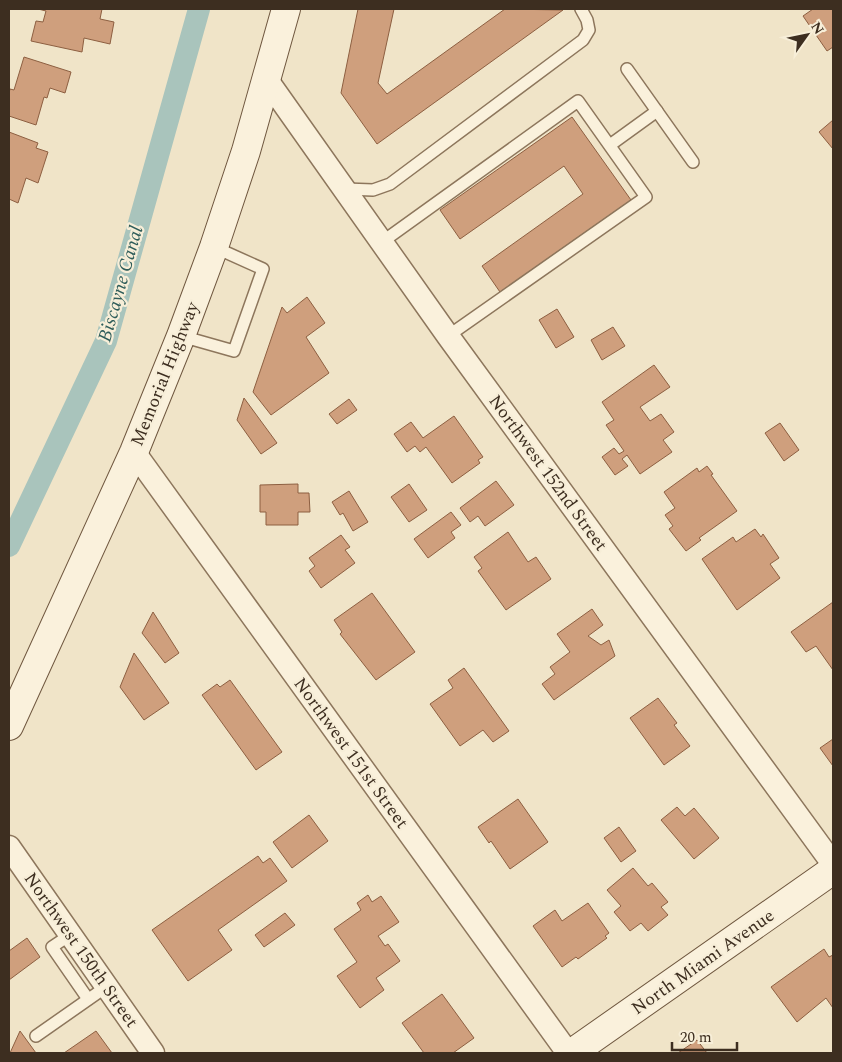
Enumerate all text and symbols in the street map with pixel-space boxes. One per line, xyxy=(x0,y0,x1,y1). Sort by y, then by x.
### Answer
north arrow xyxy=(782,10,832,60)
text: N xyxy=(806,18,829,39)
water label: Biscayne Canal xyxy=(91,222,151,345)
street label: Memorial Highway xyxy=(124,297,207,450)
street label: Northwest 152nd Street xyxy=(482,389,614,557)
street label: Northwest 151st Street xyxy=(287,672,415,834)
street label: Northwest 150th Street xyxy=(17,867,145,1033)
street label: North Miami Avenue xyxy=(626,902,780,1022)
scale bar xyxy=(672,1020,737,1052)
text: 20 m xyxy=(680,1026,712,1049)

